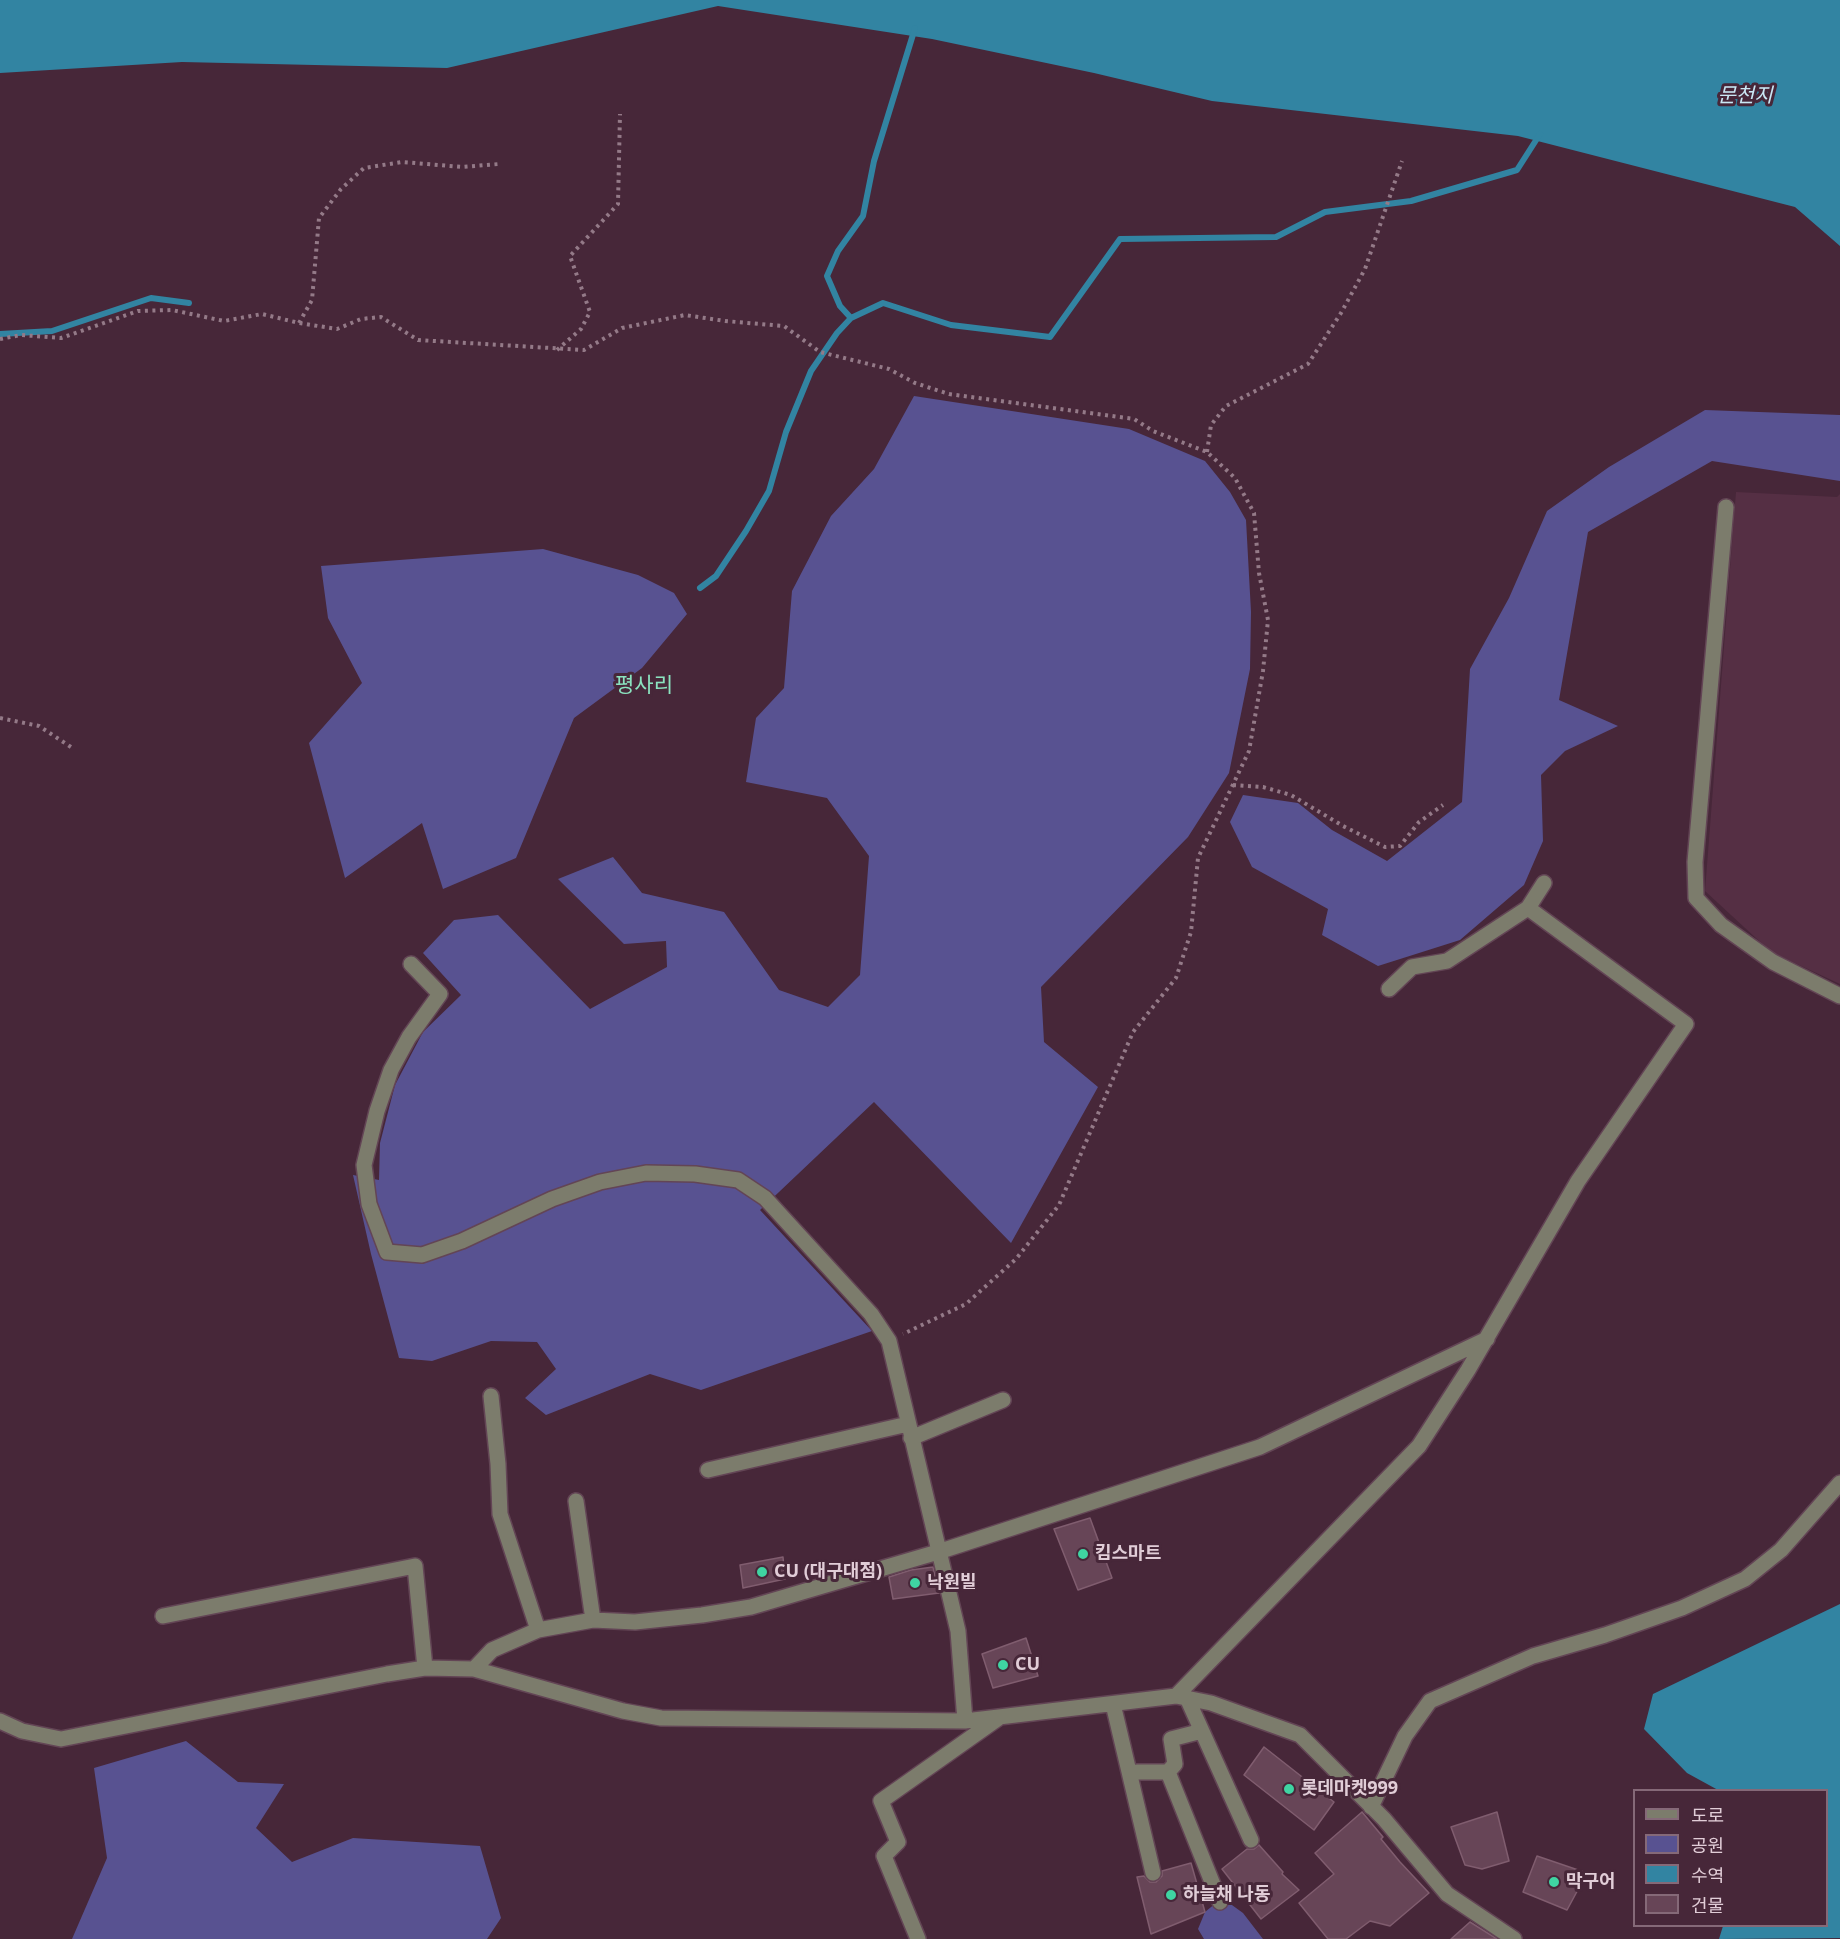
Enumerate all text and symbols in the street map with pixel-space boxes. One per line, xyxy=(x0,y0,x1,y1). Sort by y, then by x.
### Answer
water label: 문천지 xyxy=(1717,84,1773,108)
district label: 평사리 xyxy=(615,673,673,699)
place label: 킴스마트 xyxy=(1095,1543,1161,1565)
marker: 킴스마트 xyxy=(1076,1547,1090,1561)
place label: CU (대구대점) xyxy=(774,1561,882,1583)
marker: CU (대구대점) xyxy=(755,1565,769,1579)
place label: 낙원빌 xyxy=(927,1572,977,1594)
marker: 낙원빌 xyxy=(908,1576,922,1590)
place label: CU xyxy=(1015,1654,1040,1676)
marker: CU xyxy=(996,1658,1010,1672)
place label: 롯데마켓999 xyxy=(1301,1778,1398,1800)
marker: 롯데마켓999 xyxy=(1282,1782,1296,1796)
legend xyxy=(1633,1789,1828,1927)
text: 도로 xyxy=(1691,1803,1724,1827)
text: 공원 xyxy=(1691,1833,1724,1857)
text: 수역 xyxy=(1691,1863,1724,1887)
place label: 막구어 xyxy=(1566,1871,1616,1893)
marker: 막구어 xyxy=(1547,1875,1561,1889)
place label: 하늘채 나동 xyxy=(1183,1884,1270,1906)
marker: 하늘채 나동 xyxy=(1164,1888,1178,1902)
text: 건물 xyxy=(1691,1893,1724,1917)

